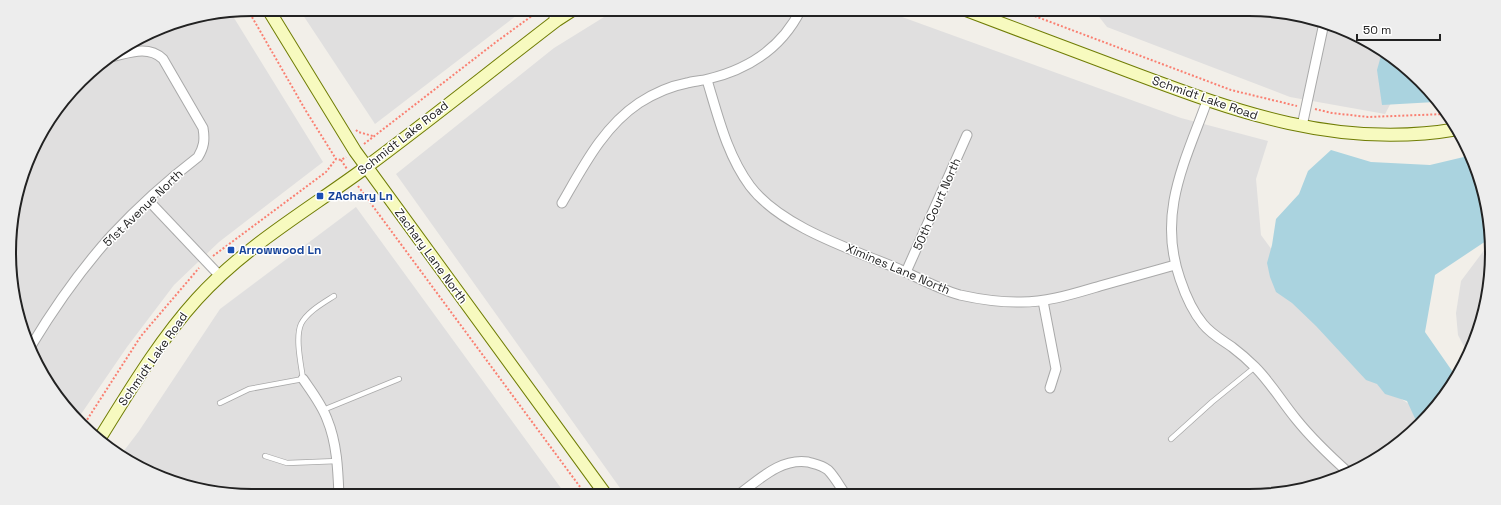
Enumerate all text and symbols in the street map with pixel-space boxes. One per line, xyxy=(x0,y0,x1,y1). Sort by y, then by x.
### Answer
scale bar xyxy=(1357,16,1440,42)
text: 50 m xyxy=(1363,22,1391,38)
street label: Schmidt Lake Road xyxy=(1150,72,1260,124)
street label: Schmidt Lake Road xyxy=(354,98,452,178)
street label: 50th Court North xyxy=(910,155,964,253)
street label: 51st Avenue North xyxy=(100,166,186,250)
place label: ZAchary Ln xyxy=(328,188,393,204)
marker: ZAchary Ln xyxy=(315,191,325,201)
street label: Zachary Lane North xyxy=(391,205,471,307)
street label: Ximines Lane North xyxy=(844,240,952,298)
place label: Arrowwood Ln xyxy=(239,242,321,258)
marker: Arrowwood Ln xyxy=(226,245,236,255)
street label: Schmidt Lake Road xyxy=(115,309,191,409)

